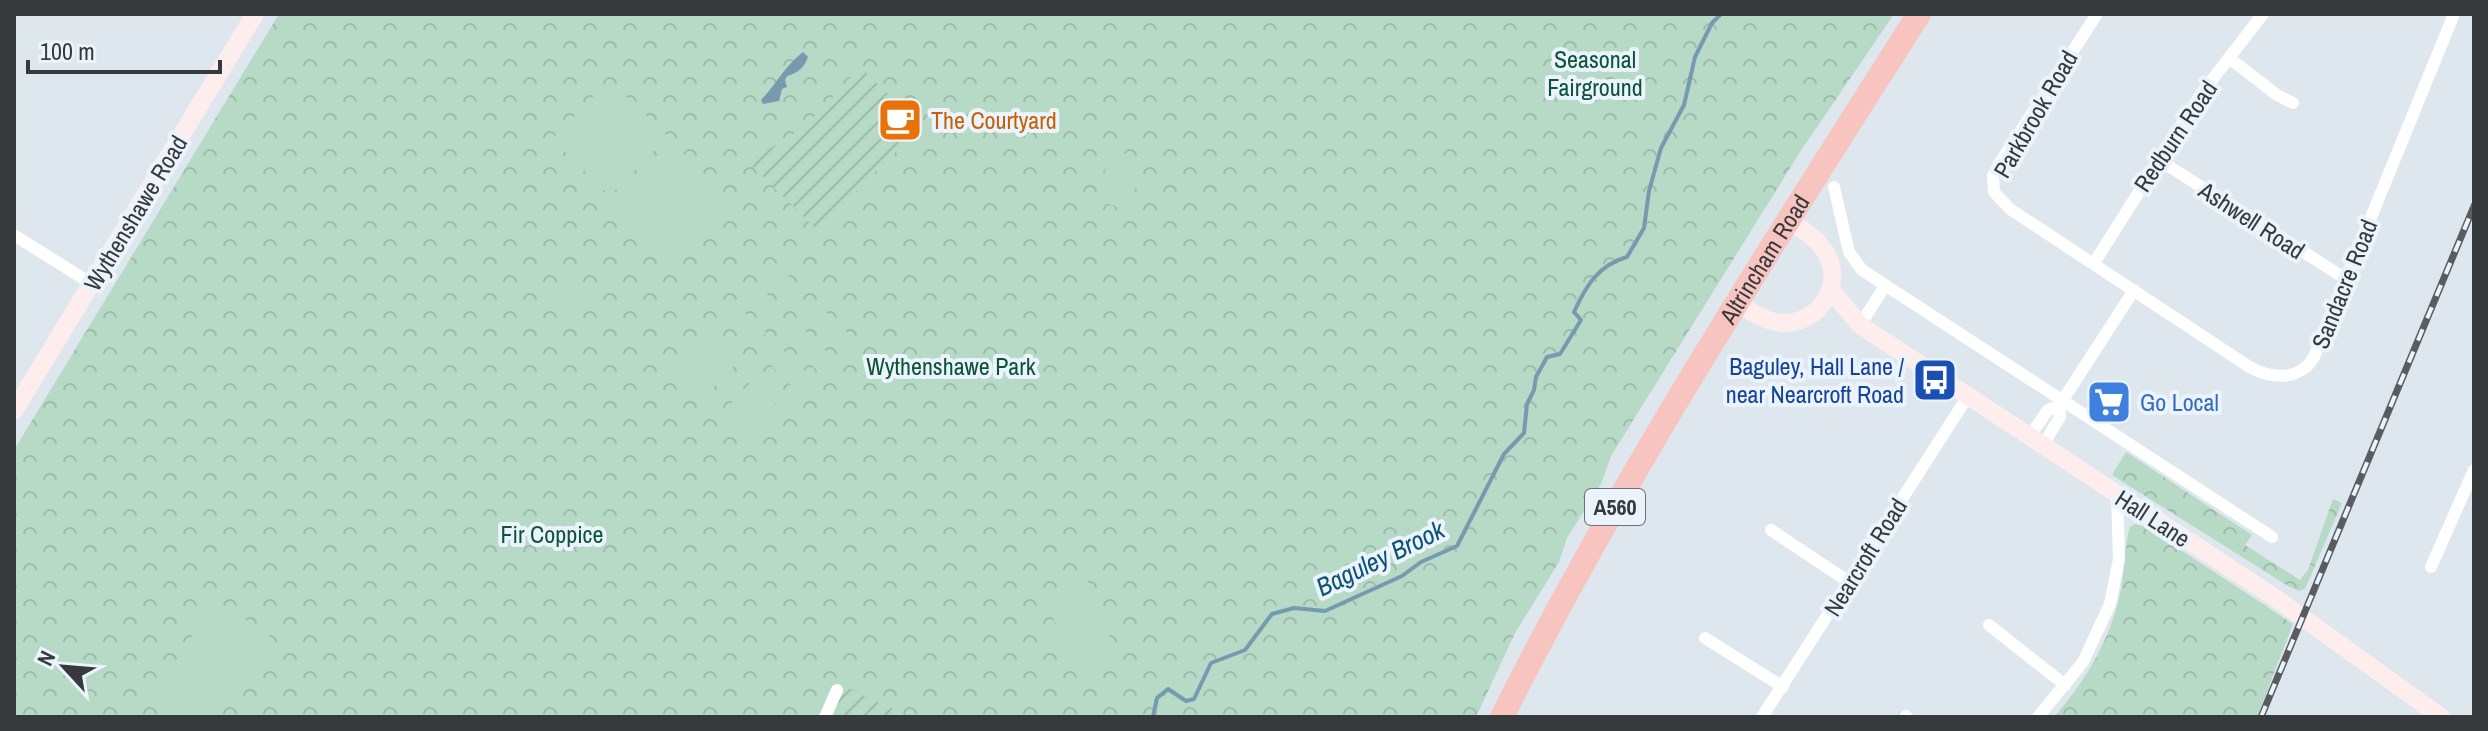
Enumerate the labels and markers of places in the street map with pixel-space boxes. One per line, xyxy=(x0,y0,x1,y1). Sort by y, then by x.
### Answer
cafe icon: The Courtyard xyxy=(876,96,924,144)
place label: The Courtyard xyxy=(931,104,1057,136)
place label: Baguley, Hall Lane / near Nearcroft Road xyxy=(1726,350,1905,410)
bus stop icon: Baguley, Hall Lane / near Nearcroft Road xyxy=(1911,356,1959,404)
supermarket icon: Go Local xyxy=(2085,378,2133,426)
place label: Go Local xyxy=(2140,386,2219,418)

